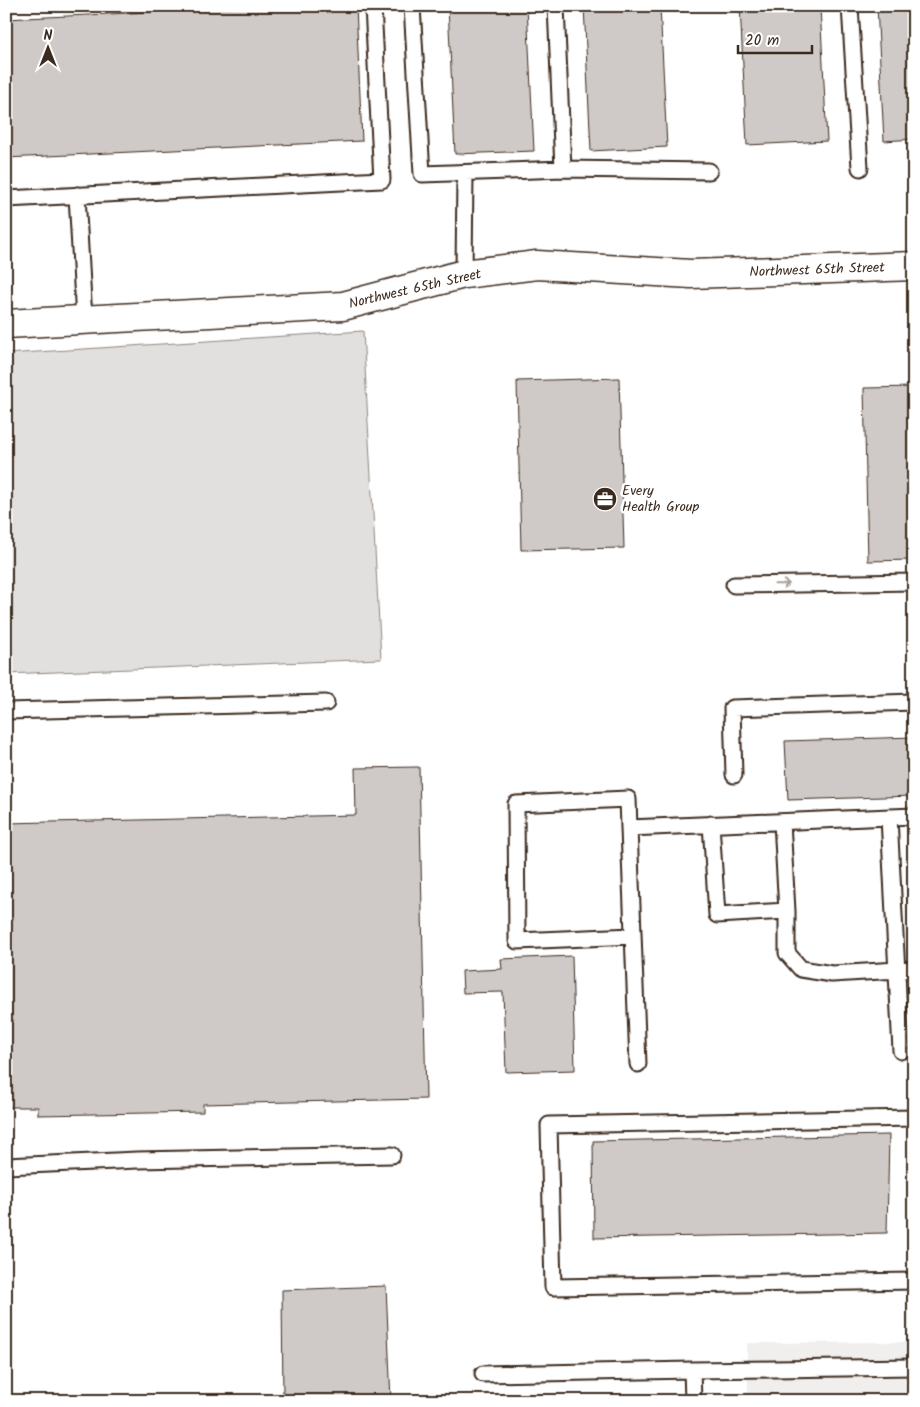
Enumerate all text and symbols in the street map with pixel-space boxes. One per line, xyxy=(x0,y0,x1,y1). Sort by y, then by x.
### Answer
north arrow xyxy=(22,22,72,72)
scale bar xyxy=(738,22,811,54)
text: N xyxy=(44,25,53,47)
text: 20 m xyxy=(745,29,779,53)
street label: Northwest 65th Street xyxy=(749,257,886,283)
street label: Northwest 65th Street xyxy=(347,263,484,315)
place label: Every Health Group xyxy=(622,480,699,518)
office icon: Every Health Group xyxy=(592,486,618,512)
one-way arrow xyxy=(774,579,790,589)

